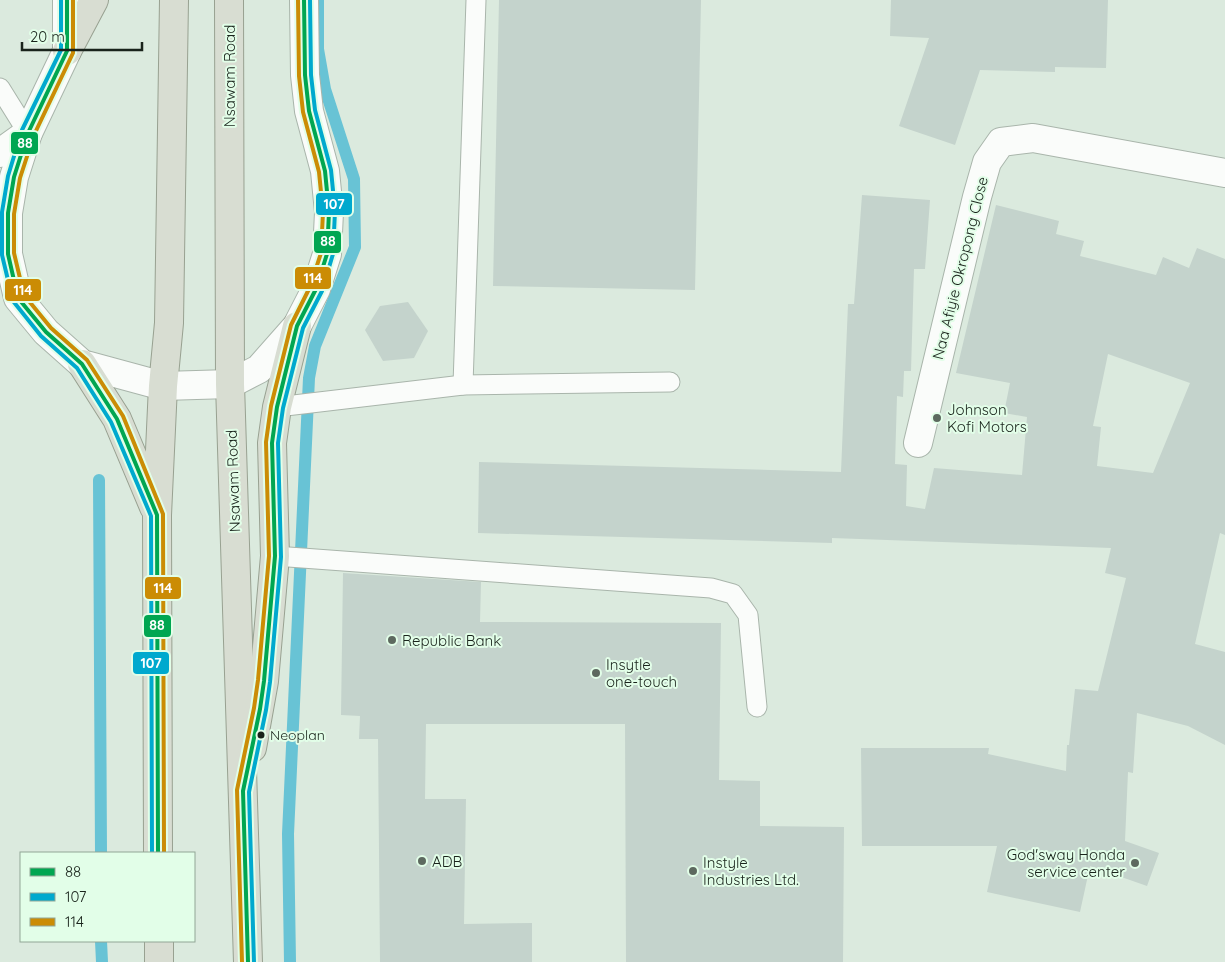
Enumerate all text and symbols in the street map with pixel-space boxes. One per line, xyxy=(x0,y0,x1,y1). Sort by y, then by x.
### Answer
scale bar xyxy=(22,20,142,52)
street label: Nsawam Road xyxy=(220,25,239,127)
text: 20 m xyxy=(30,27,65,46)
line badge: 88 xyxy=(10,131,39,155)
text: 88 xyxy=(17,134,33,152)
street label: Naa Afiyie Okropong Close xyxy=(928,175,992,361)
line badge: 107 xyxy=(315,192,353,216)
text: 107 xyxy=(323,195,345,213)
line badge: 88 xyxy=(313,230,342,254)
text: 88 xyxy=(320,232,336,250)
line badge: 114 xyxy=(294,266,332,290)
text: 114 xyxy=(303,269,323,287)
line badge: 114 xyxy=(4,278,42,302)
text: 114 xyxy=(13,281,33,299)
place label: Johnson Kofi Motors xyxy=(947,400,1027,436)
marker: Johnson Kofi Motors xyxy=(931,412,943,424)
street label: Nsawam Road xyxy=(222,429,244,533)
line badge: 114 xyxy=(144,576,182,600)
text: 114 xyxy=(153,579,173,597)
line badge: 88 xyxy=(143,614,172,638)
text: 88 xyxy=(149,616,165,634)
place label: Republic Bank xyxy=(402,631,501,650)
marker: Republic Bank xyxy=(386,634,398,646)
line badge: 107 xyxy=(132,651,170,675)
text: 107 xyxy=(140,654,162,672)
place label: Insytle one-touch xyxy=(606,655,677,691)
marker: Insytle one-touch xyxy=(590,667,602,679)
place label: Neoplan xyxy=(270,726,325,744)
marker: Neoplan xyxy=(256,730,266,740)
place label: God'sway Honda service center xyxy=(1007,845,1125,881)
legend xyxy=(20,852,195,942)
place label: ADB xyxy=(432,852,462,871)
place label: Instyle Industries Ltd. xyxy=(703,853,799,889)
marker: ADB xyxy=(416,855,428,867)
marker: God'sway Honda service center xyxy=(1129,857,1141,869)
text: 88 xyxy=(65,862,81,881)
marker: Instyle Industries Ltd. xyxy=(687,865,699,877)
text: 107 xyxy=(65,887,87,906)
text: 114 xyxy=(65,912,84,931)

